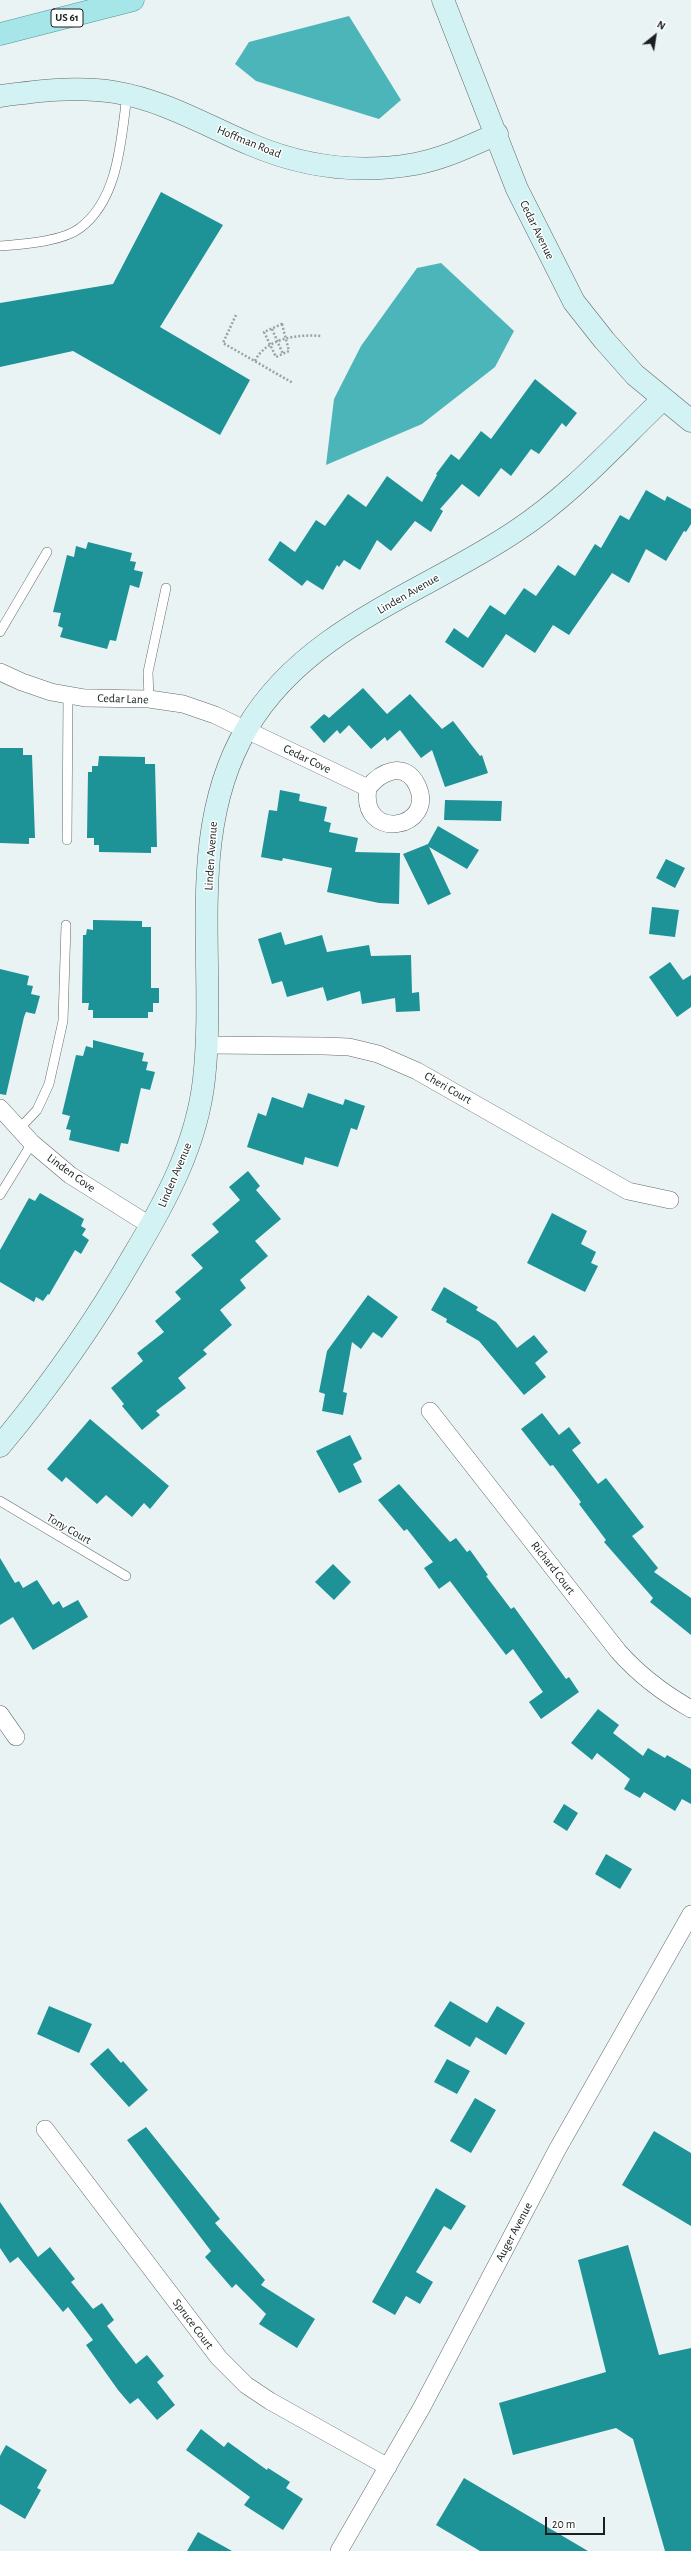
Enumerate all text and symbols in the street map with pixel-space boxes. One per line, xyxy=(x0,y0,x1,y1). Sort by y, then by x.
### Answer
road number: US 61 xyxy=(51,9,83,27)
north arrow xyxy=(635,16,675,56)
text: N xyxy=(655,18,667,32)
street label: Hoffman Road xyxy=(215,123,283,161)
street label: Cedar Avenue xyxy=(516,198,558,262)
street label: Linden Avenue xyxy=(375,571,441,617)
street label: Cedar Lane xyxy=(97,691,149,707)
street label: Cedar Cove xyxy=(281,741,333,777)
street label: Linden Avenue xyxy=(201,821,221,891)
street label: Cheri Court xyxy=(422,1069,474,1107)
street label: Linden Avenue xyxy=(155,1140,195,1210)
street label: Linden Cove xyxy=(44,1151,98,1195)
street label: Tony Court xyxy=(44,1510,94,1548)
street label: Richard Court xyxy=(528,1539,578,1597)
street label: Auger Avenue xyxy=(492,2200,536,2264)
street label: Spruce Court xyxy=(169,2296,217,2352)
scale bar xyxy=(547,2509,607,2535)
text: 20 m xyxy=(552,2518,575,2530)

